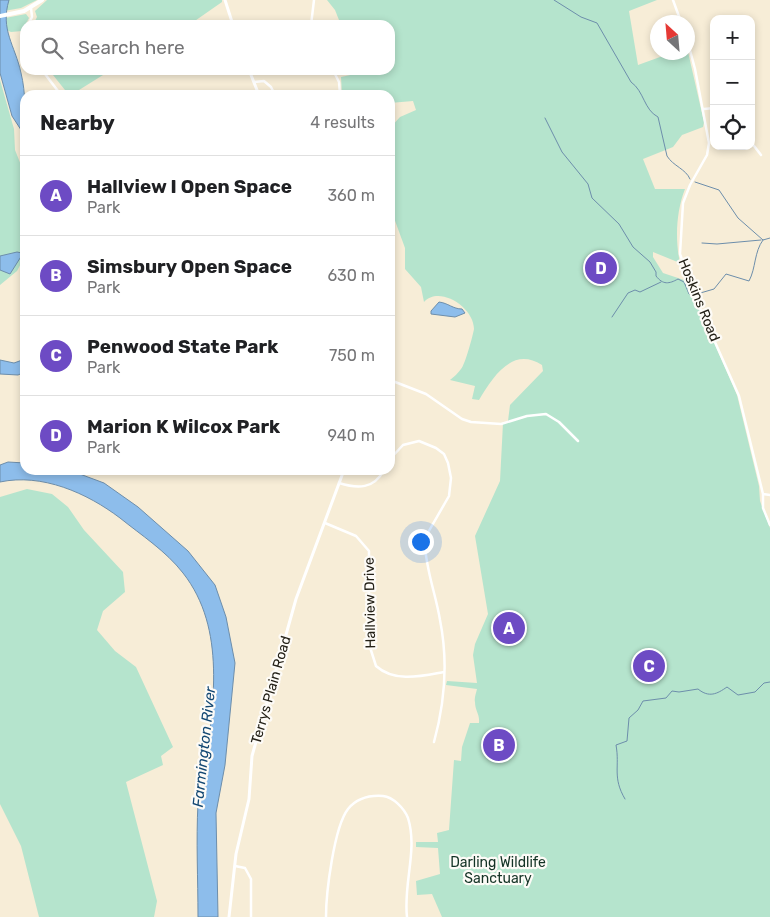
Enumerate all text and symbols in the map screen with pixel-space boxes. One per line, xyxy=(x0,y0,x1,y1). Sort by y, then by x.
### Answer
north arrow xyxy=(650,15,695,60)
map controls xyxy=(710,15,755,150)
button: + xyxy=(710,15,755,60)
search box xyxy=(20,20,395,75)
icon: search xyxy=(38,34,66,62)
text: Search here xyxy=(78,36,185,59)
button: − xyxy=(710,60,755,105)
button: locate xyxy=(710,105,755,150)
text: Nearby xyxy=(40,110,115,135)
text: 4 results xyxy=(310,113,375,132)
text: Hallview I Open Space xyxy=(87,175,292,198)
text: A xyxy=(50,186,62,205)
text: 360 m xyxy=(327,186,375,205)
text: Park xyxy=(87,198,120,217)
pin: D xyxy=(585,249,617,287)
text: Simsbury Open Space xyxy=(87,255,292,278)
street label: Hoskins Road xyxy=(675,256,723,344)
text: B xyxy=(50,266,62,285)
text: 630 m xyxy=(327,266,375,285)
text: Park xyxy=(87,278,120,297)
text: Penwood State Park xyxy=(87,335,278,358)
text: C xyxy=(50,346,62,365)
text: 750 m xyxy=(329,346,375,365)
text: Park xyxy=(87,358,120,377)
text: Marion K Wilcox Park xyxy=(87,415,280,438)
text: D xyxy=(50,426,62,445)
text: 940 m xyxy=(328,426,375,445)
text: Park xyxy=(87,438,120,457)
your location xyxy=(408,529,434,555)
street label: Hallview Drive xyxy=(361,557,379,649)
pin: A xyxy=(493,609,525,647)
street label: Terrys Plain Road xyxy=(247,634,295,746)
pin: C xyxy=(633,647,665,685)
water label: Farmington River xyxy=(189,685,219,808)
pin: B xyxy=(483,726,515,764)
park label: Darling Wildlife Sanctuary xyxy=(450,854,546,887)

